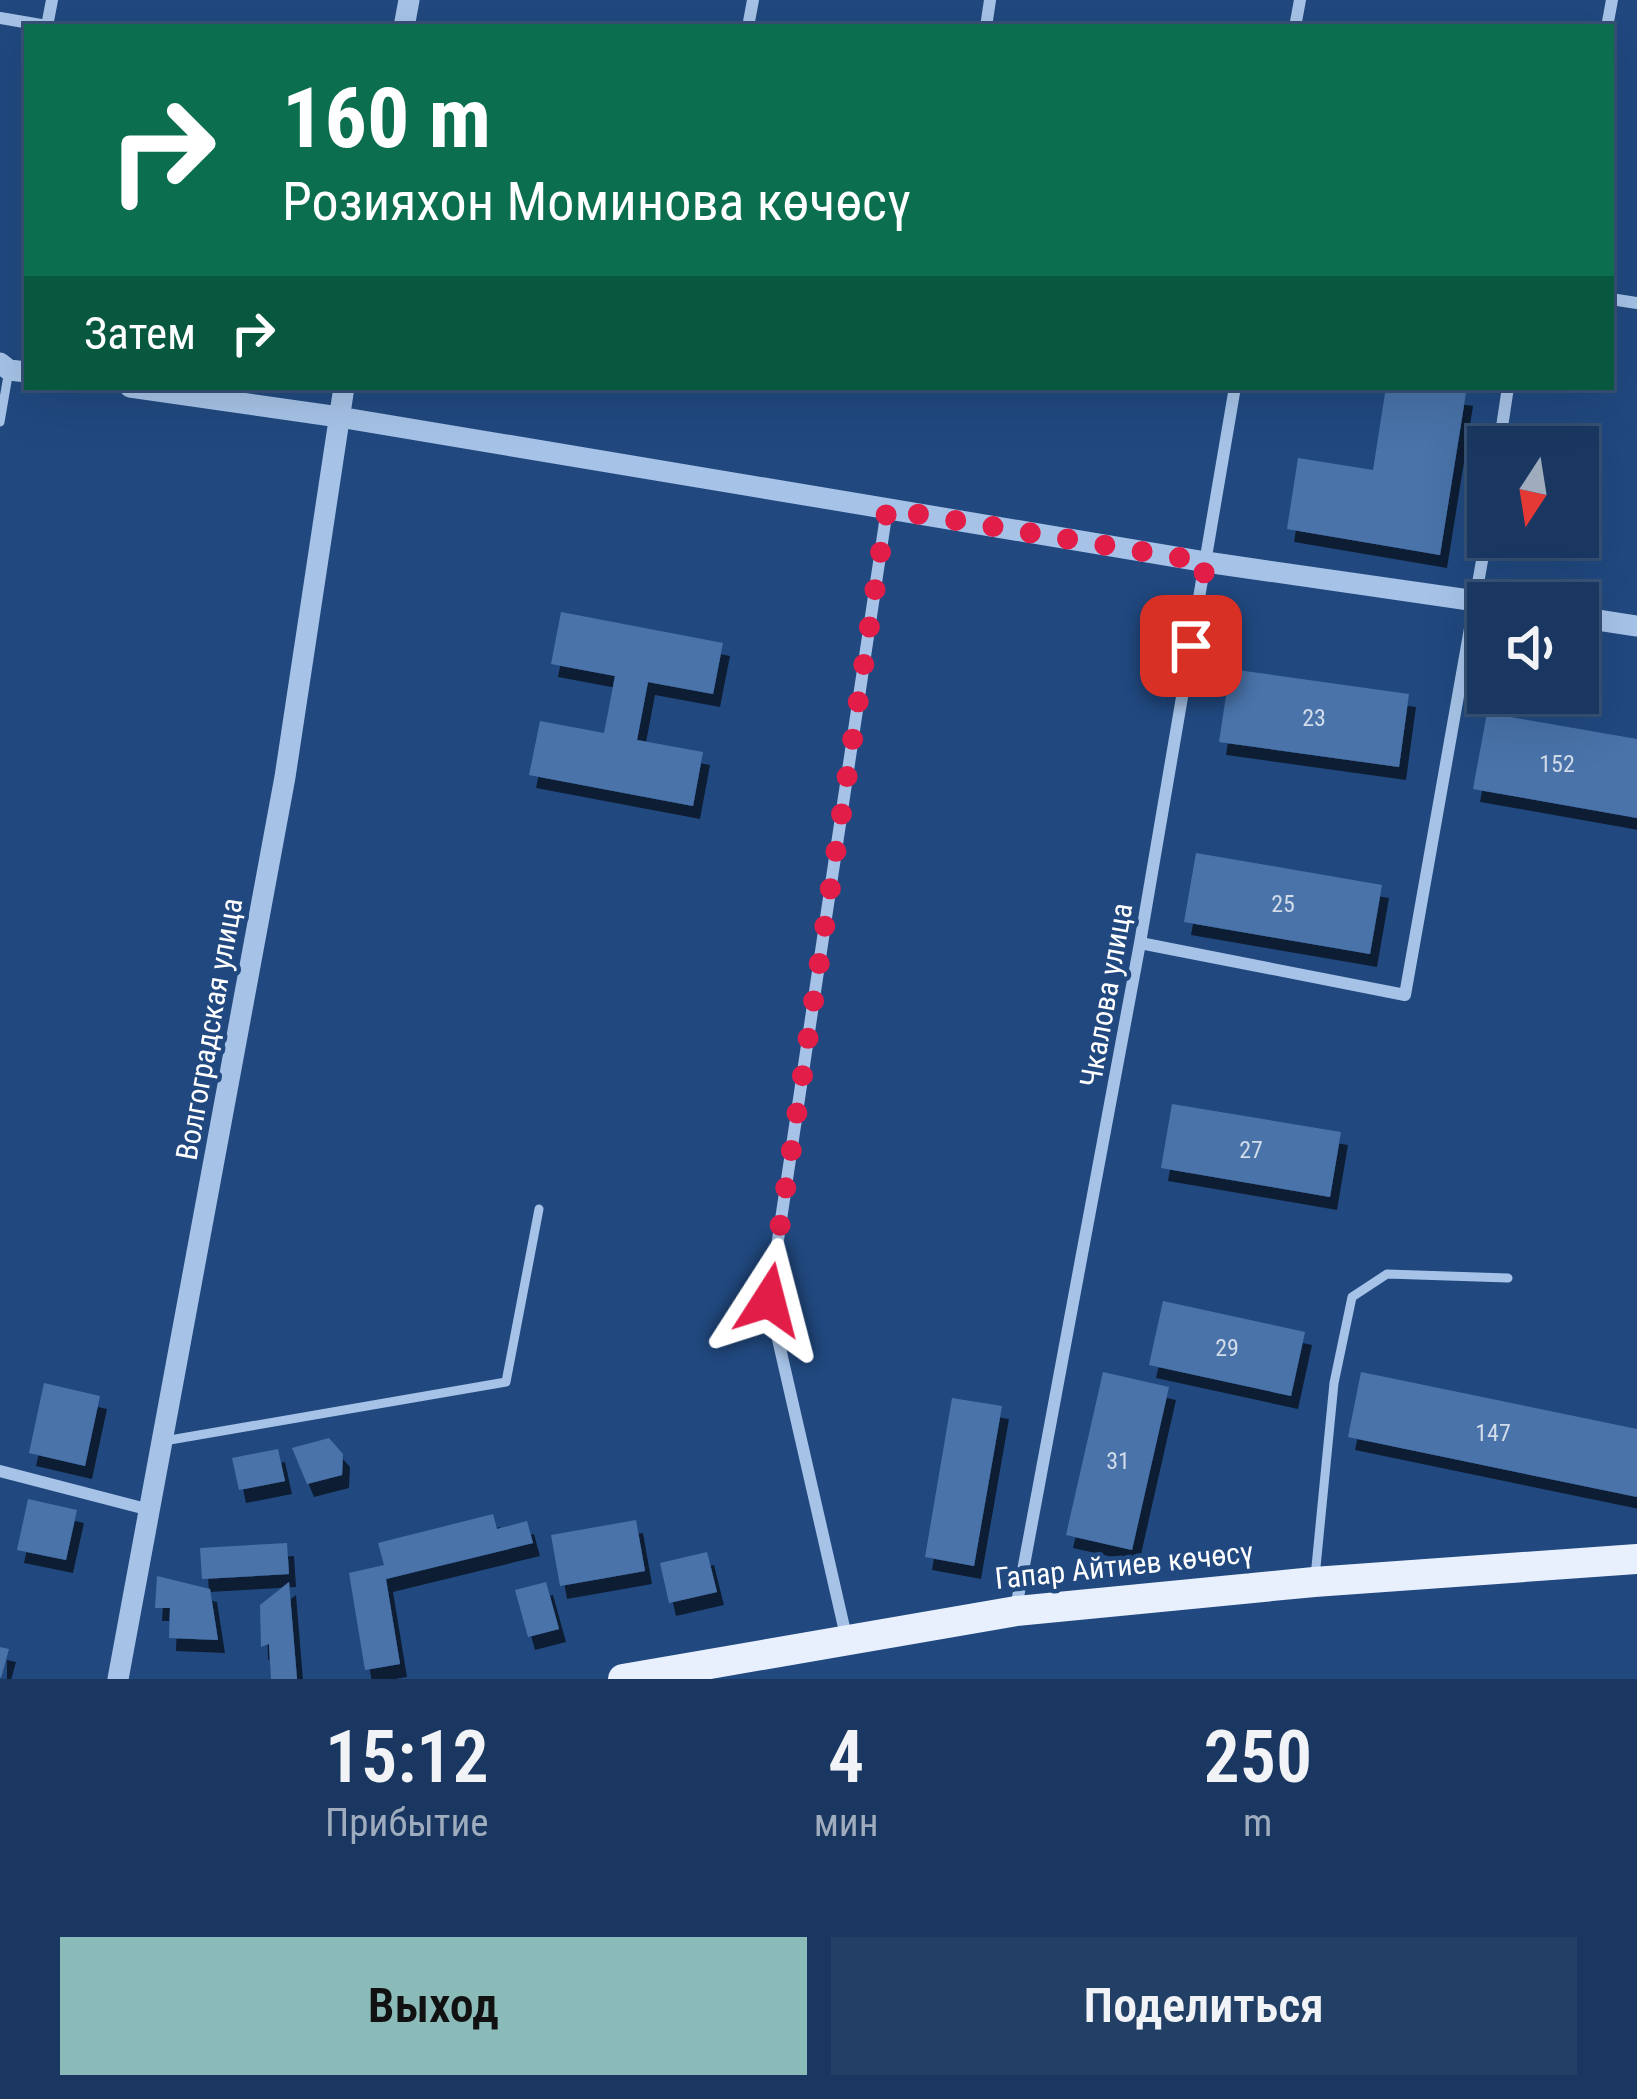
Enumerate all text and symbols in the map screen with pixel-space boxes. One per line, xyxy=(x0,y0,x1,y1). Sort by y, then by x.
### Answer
text: 160 m xyxy=(282,69,491,168)
icon: right xyxy=(84,72,240,228)
text: Розияхон Моминова көчөсү xyxy=(282,170,911,233)
icon: right xyxy=(220,300,286,366)
text: Затем xyxy=(84,307,196,360)
north arrow xyxy=(1467,426,1599,558)
map controls xyxy=(1467,426,1599,714)
button: sound xyxy=(1467,582,1599,714)
pin xyxy=(1140,595,1242,697)
icon: arrive xyxy=(1158,613,1224,679)
house number: 23 xyxy=(1302,704,1326,732)
house number: 152 xyxy=(1539,750,1575,778)
house number: 25 xyxy=(1271,890,1295,918)
street label: Волгоградская улица xyxy=(169,895,249,1163)
street label: Чкалова улица xyxy=(1073,900,1139,1090)
house number: 27 xyxy=(1239,1136,1263,1164)
position arrow xyxy=(706,1237,832,1363)
house number: 29 xyxy=(1215,1334,1239,1362)
house number: 147 xyxy=(1475,1419,1511,1447)
house number: 31 xyxy=(1106,1447,1130,1475)
street label: Гапар Айтиев көчөсү xyxy=(993,1534,1255,1596)
text: 15:12 xyxy=(325,1715,489,1800)
text: 4 xyxy=(828,1715,864,1800)
text: 250 xyxy=(1203,1715,1312,1800)
text: Прибытие xyxy=(325,1800,489,1846)
text: мин xyxy=(814,1800,879,1846)
text: m xyxy=(1243,1800,1272,1846)
button: Выход xyxy=(60,1937,807,2075)
button: Поделиться xyxy=(831,1937,1577,2075)

